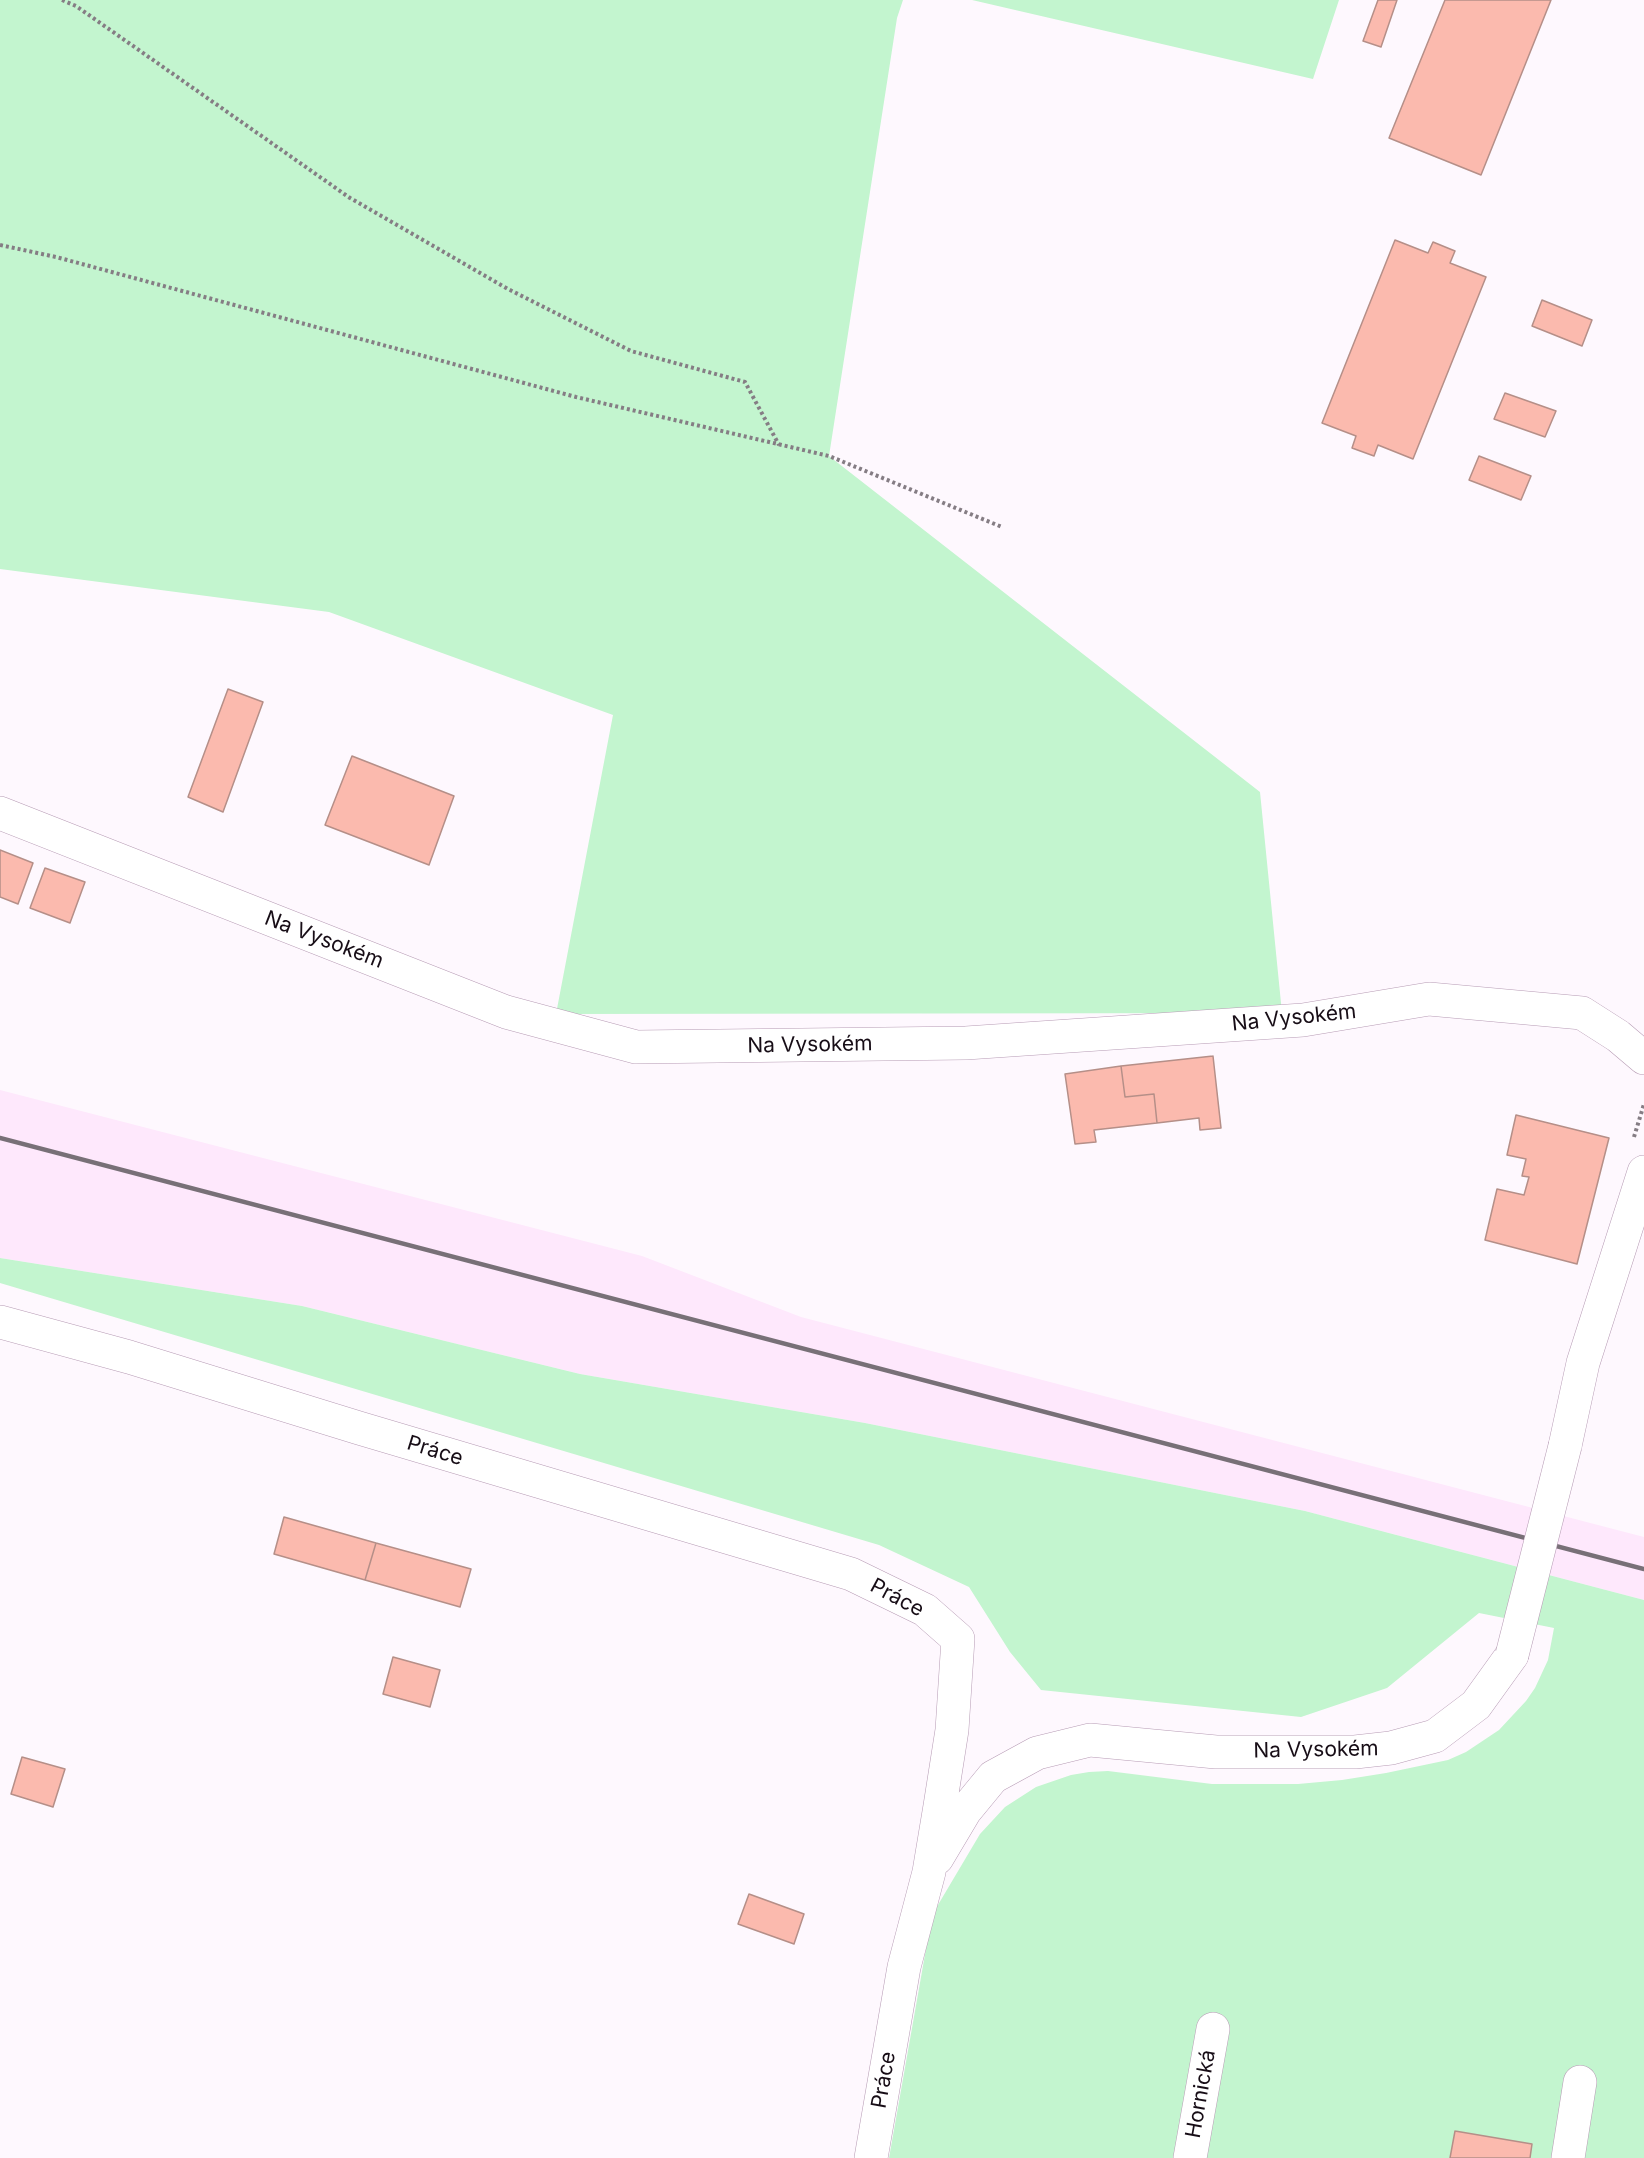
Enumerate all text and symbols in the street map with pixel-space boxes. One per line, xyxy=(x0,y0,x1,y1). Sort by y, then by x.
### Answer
street label: Na Vysokém xyxy=(261,906,387,974)
street label: Na Vysokém xyxy=(1230,999,1358,1037)
street label: Na Vysokém xyxy=(747,1031,873,1059)
street label: Práce xyxy=(404,1431,466,1471)
street label: Práce xyxy=(866,1573,928,1623)
street label: Na Vysokém xyxy=(1253,1736,1379,1764)
street label: Hornická xyxy=(1181,2048,1221,2140)
street label: Práce xyxy=(867,2050,901,2110)

